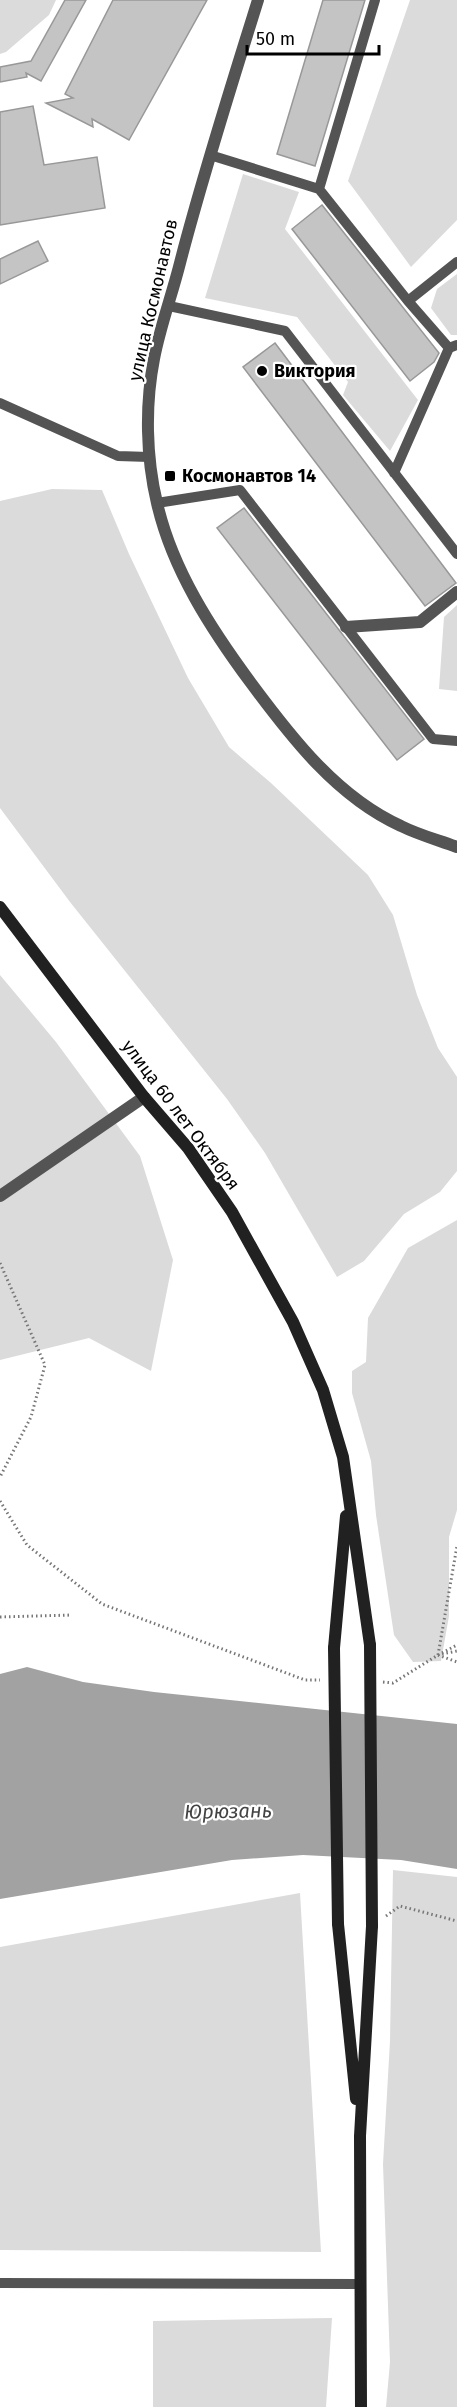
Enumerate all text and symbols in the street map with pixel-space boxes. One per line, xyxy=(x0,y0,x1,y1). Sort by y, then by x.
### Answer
scale bar xyxy=(247,18,379,56)
text: 50 m xyxy=(256,28,295,50)
street label: улица Космонавтов xyxy=(124,217,182,383)
place label: Виктория xyxy=(274,360,356,382)
marker: Виктория xyxy=(255,364,269,378)
place label: Космонавтов 14 xyxy=(182,465,316,487)
marker: Космонавтов 14 xyxy=(163,469,177,483)
street label: улица 60 лет Октября xyxy=(117,1036,245,1194)
water label: Юрюзань xyxy=(184,1798,272,1824)

